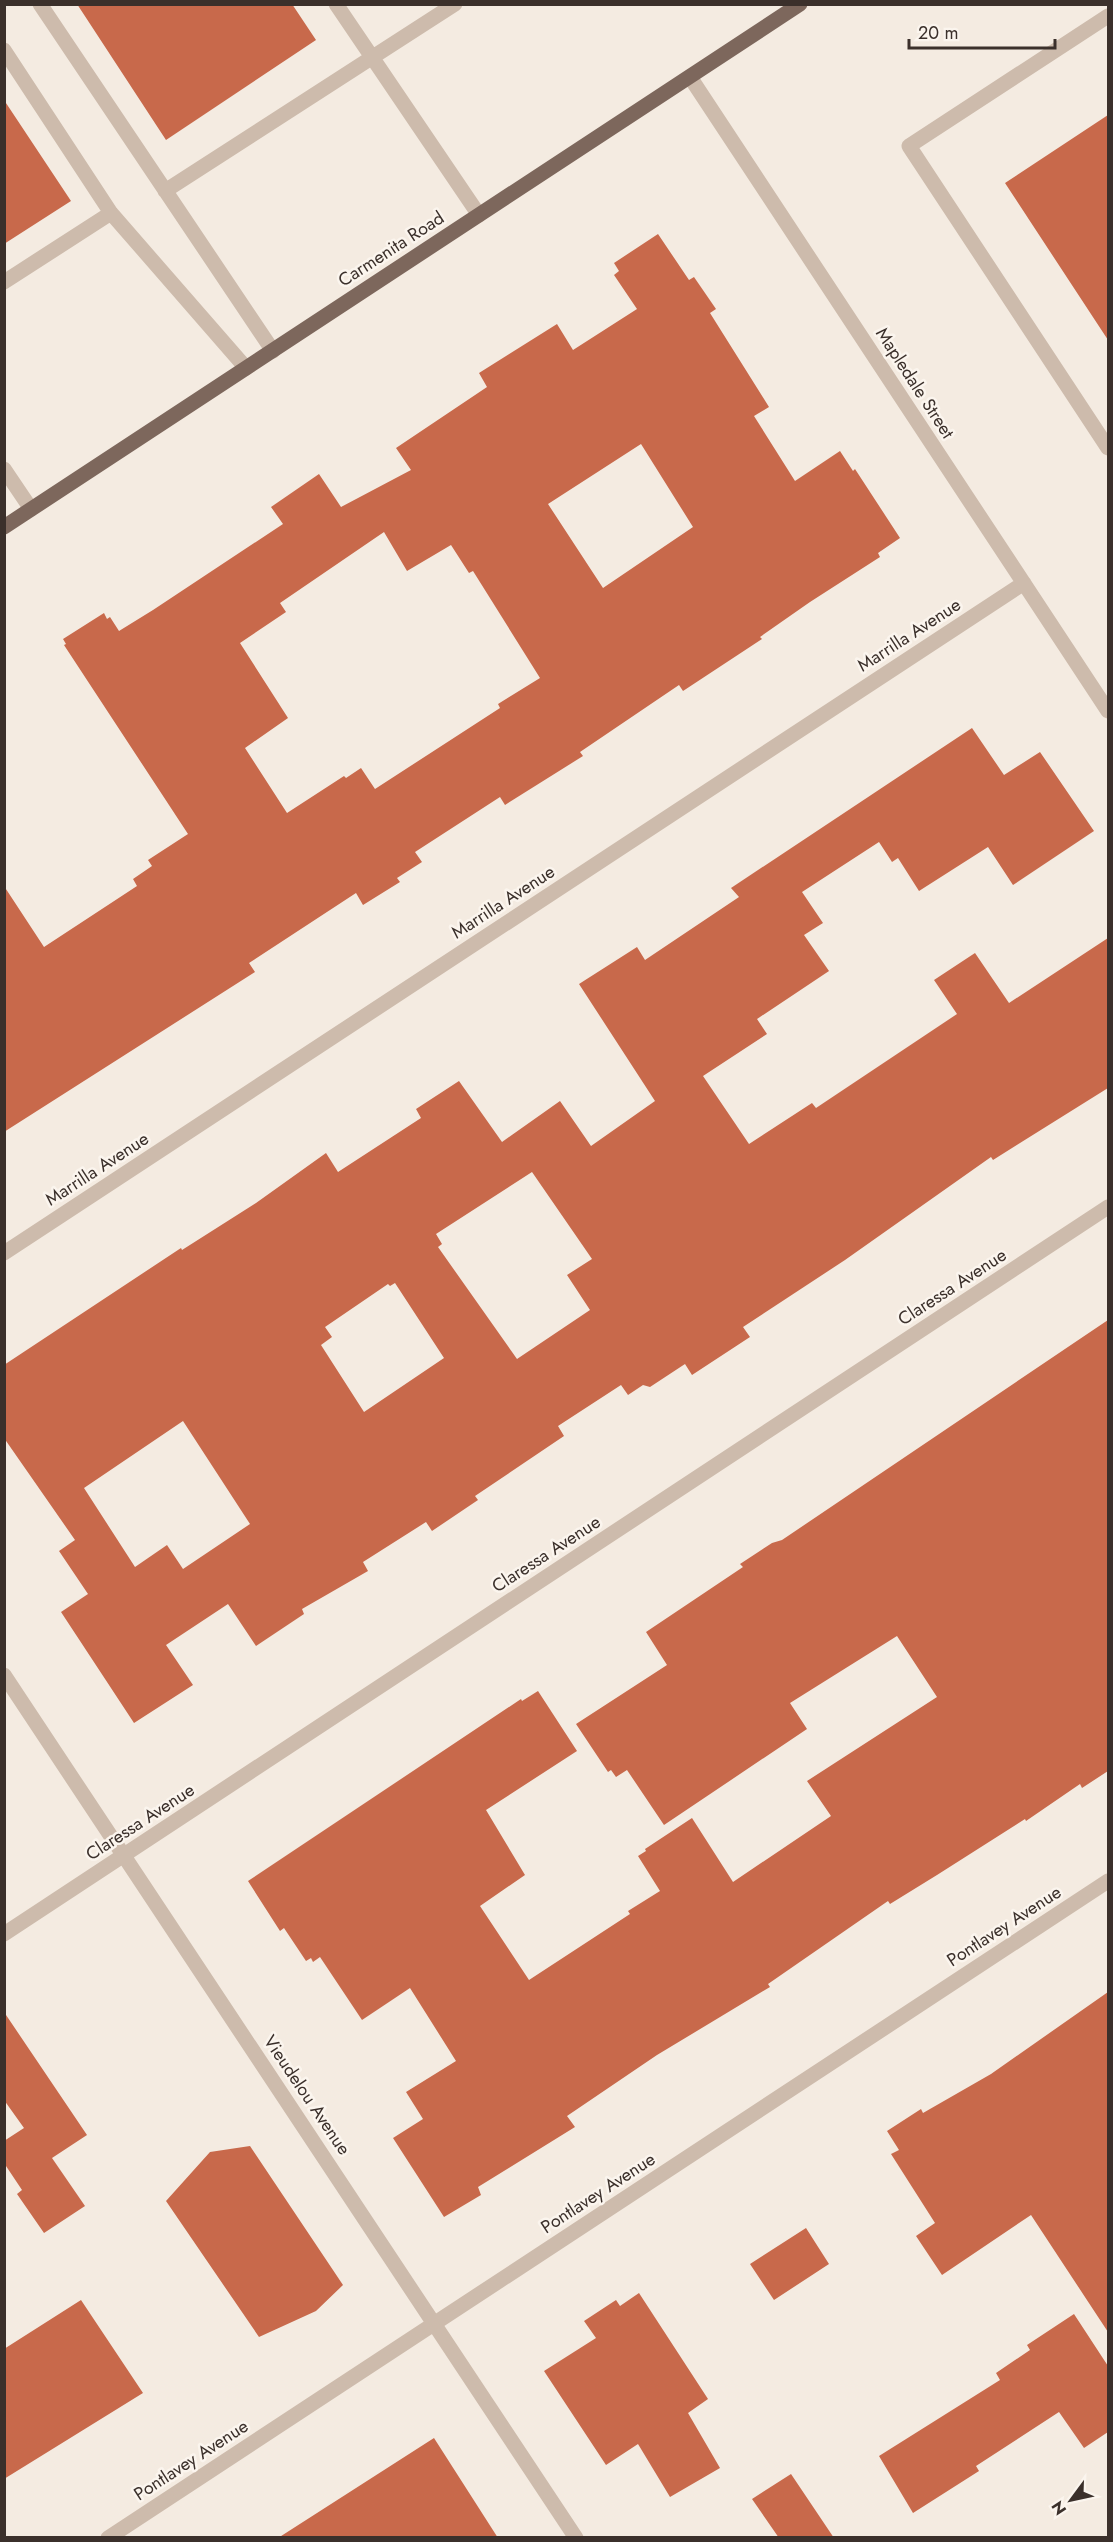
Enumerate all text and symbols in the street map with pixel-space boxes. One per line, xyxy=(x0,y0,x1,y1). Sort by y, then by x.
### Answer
scale bar xyxy=(909,12,1054,50)
text: 20 m xyxy=(918,20,958,46)
street label: Carmenita Road xyxy=(333,205,449,293)
street label: Mapledale Street xyxy=(869,322,961,444)
street label: Marrilla Avenue xyxy=(852,592,966,678)
street label: Marrilla Avenue xyxy=(446,859,560,945)
street label: Marrilla Avenue xyxy=(40,1126,154,1212)
street label: Claressa Avenue xyxy=(893,1242,1011,1332)
street label: Claressa Avenue xyxy=(487,1509,605,1599)
street label: Claressa Avenue xyxy=(81,1777,199,1867)
street label: Pontlavey Avenue xyxy=(942,1879,1066,1973)
street label: Vieudelou Avenue xyxy=(257,2030,357,2160)
street label: Pontlavey Avenue xyxy=(536,2146,660,2240)
street label: Pontlavey Avenue xyxy=(129,2413,253,2507)
north arrow xyxy=(1041,2470,1101,2530)
text: N xyxy=(1046,2496,1072,2519)

